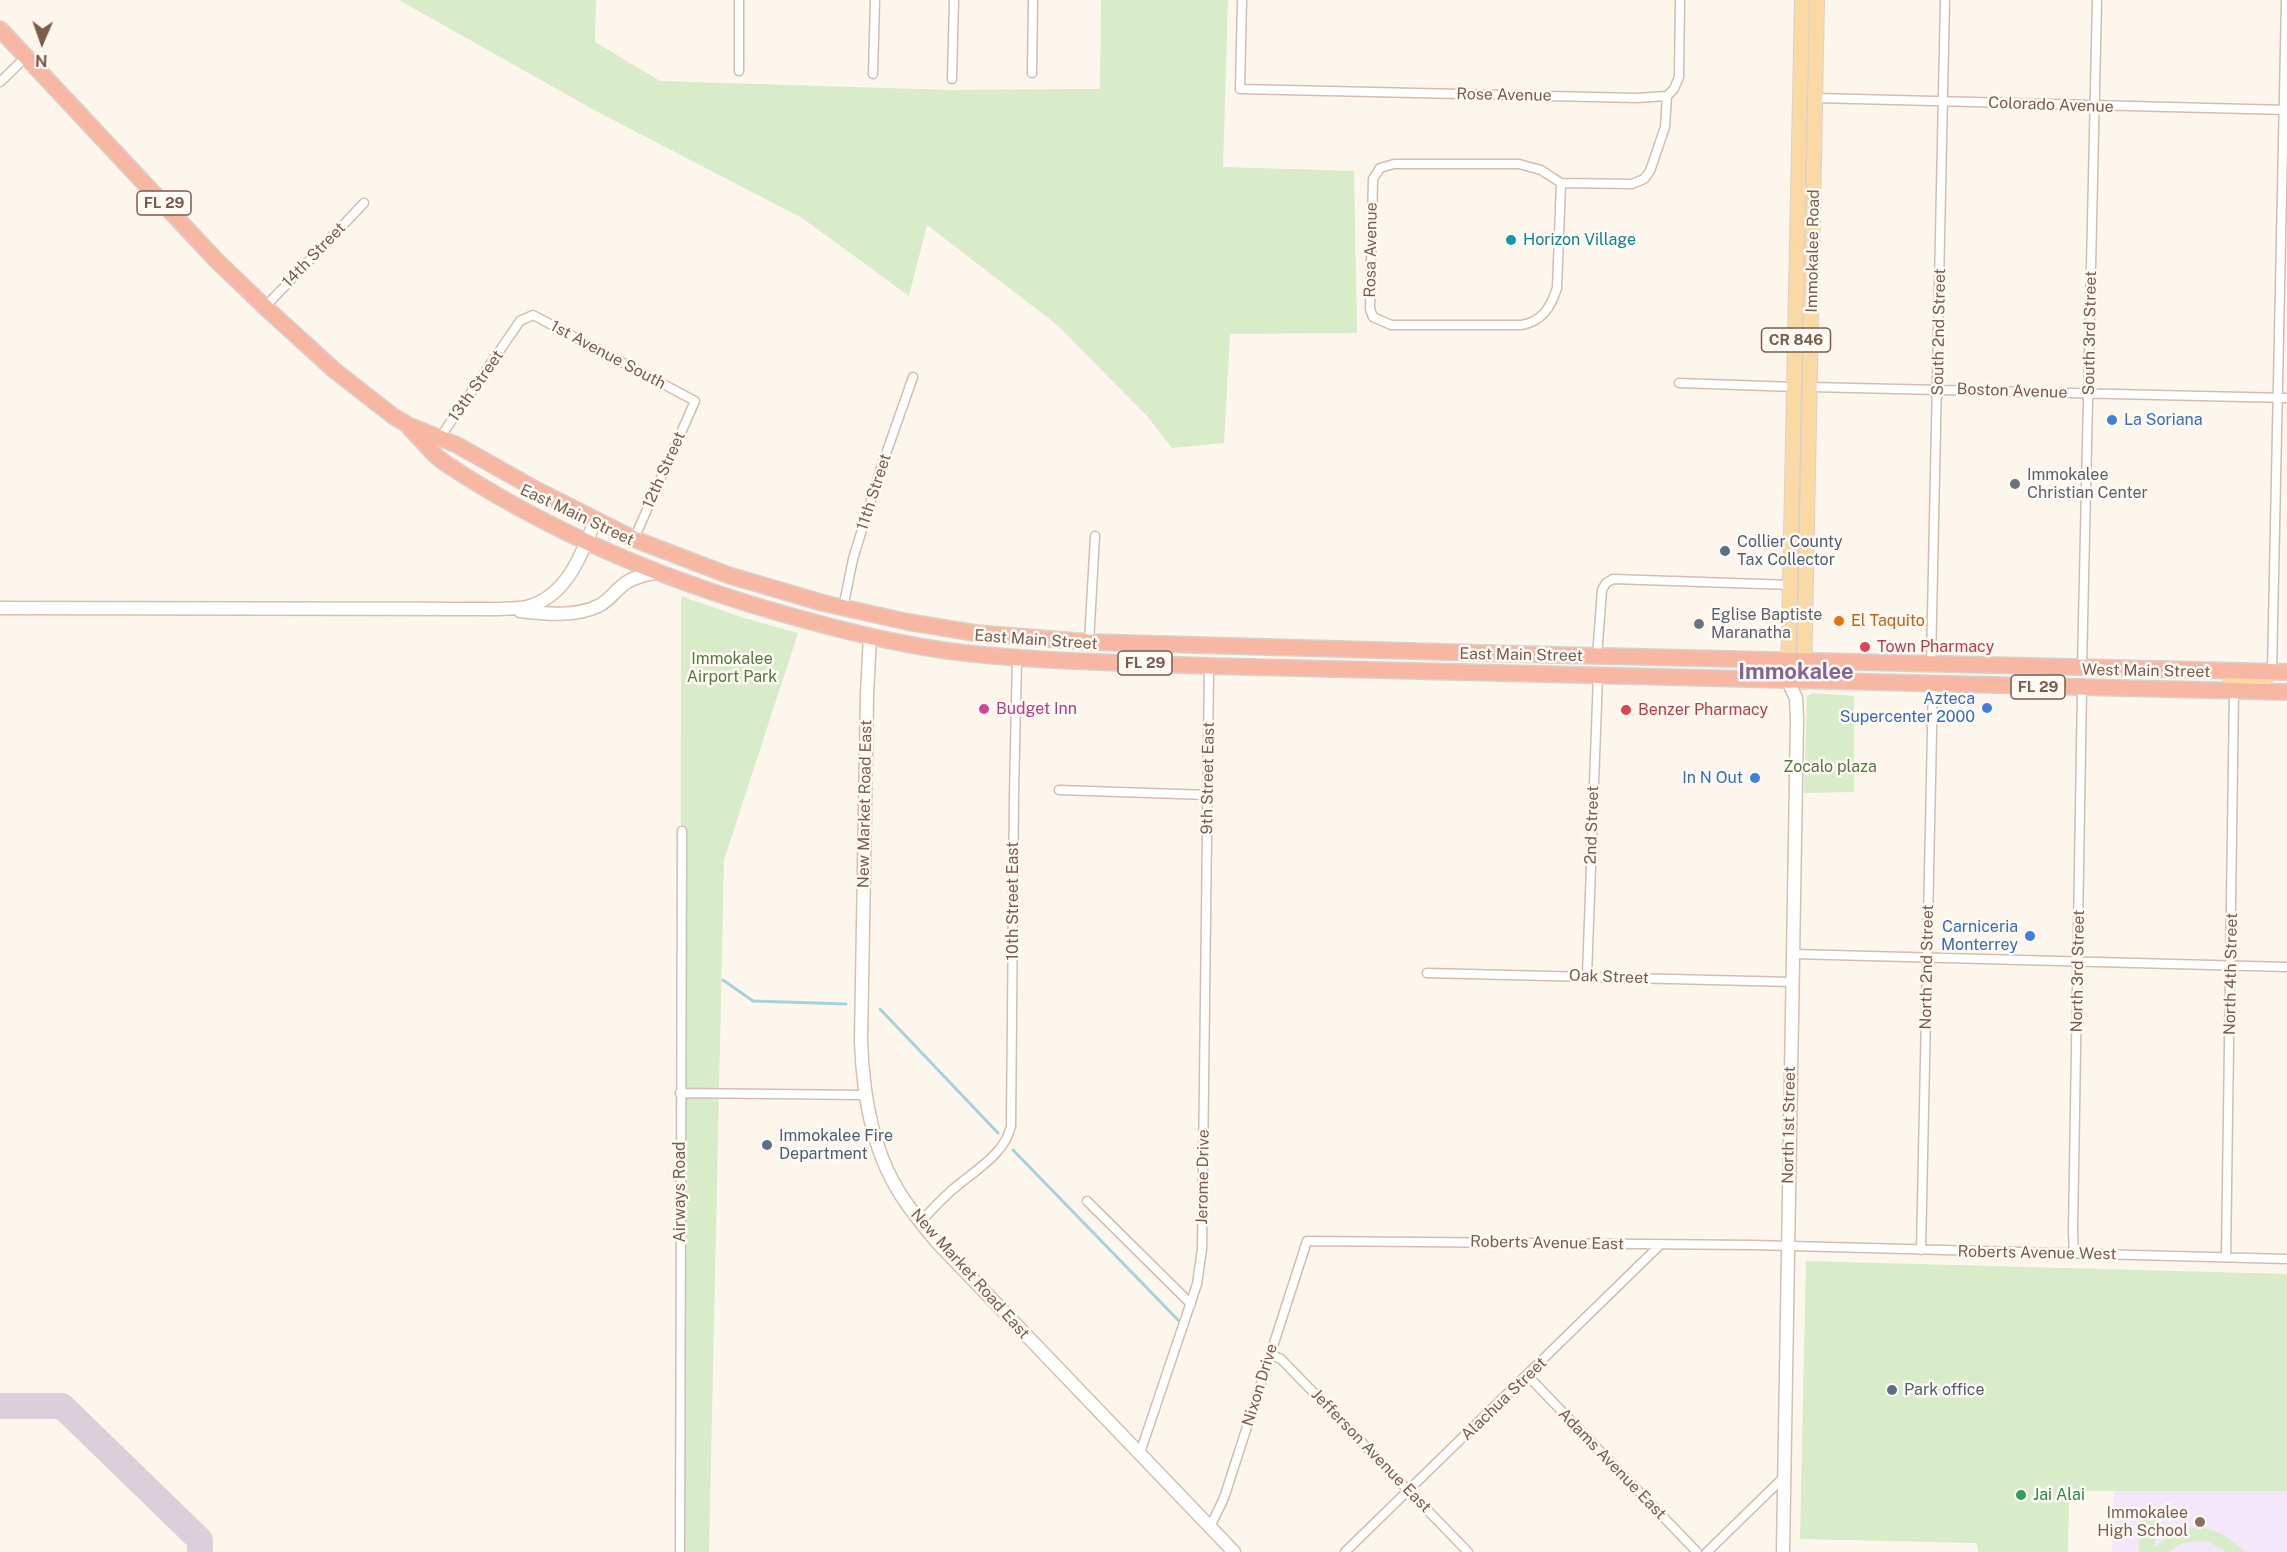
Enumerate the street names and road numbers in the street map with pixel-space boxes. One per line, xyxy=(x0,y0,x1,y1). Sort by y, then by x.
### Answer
street label: Rose Avenue xyxy=(1456,85,1552,105)
street label: Colorado Avenue xyxy=(1988,93,2114,117)
street label: Immokalee Road xyxy=(1802,189,1824,313)
road number: FL 29 xyxy=(137,191,191,215)
street label: Rosa Avenue xyxy=(1361,202,1381,298)
street label: 14th Street xyxy=(278,219,350,291)
street label: South 2nd Street xyxy=(1928,268,1950,396)
street label: South 3rd Street xyxy=(2079,270,2101,396)
street label: 1st Avenue South xyxy=(547,317,669,393)
road number: CR 846 xyxy=(1762,328,1830,352)
street label: 13th Street xyxy=(444,347,508,425)
street label: Boston Avenue xyxy=(1956,379,2068,403)
street label: 12th Street xyxy=(639,429,689,511)
street label: 11th Street xyxy=(853,451,895,533)
street label: East Main Street xyxy=(517,480,637,550)
street label: East Main Street xyxy=(974,626,1098,654)
street label: East Main Street xyxy=(1459,644,1583,666)
road number: FL 29 xyxy=(1118,651,1172,675)
street label: West Main Street xyxy=(2082,660,2210,682)
road number: FL 29 xyxy=(2011,675,2065,699)
street label: New Market Road East xyxy=(854,720,876,888)
street label: 9th Street East xyxy=(1197,722,1219,834)
street label: 2nd Street xyxy=(1581,785,1603,865)
street label: 10th Street East xyxy=(1003,842,1023,960)
street label: North 2nd Street xyxy=(1916,904,1938,1030)
street label: North 3rd Street xyxy=(2067,909,2089,1033)
street label: North 4th Street xyxy=(2220,913,2242,1035)
street label: Oak Street xyxy=(1569,966,1649,988)
street label: North 1st Street xyxy=(1778,1066,1800,1184)
street label: Jerome Drive xyxy=(1193,1129,1213,1225)
street label: Airways Road xyxy=(670,1141,690,1243)
street label: New Market Road East xyxy=(907,1205,1033,1343)
street label: Roberts Avenue East xyxy=(1470,1232,1624,1254)
street label: Roberts Avenue West xyxy=(1957,1242,2117,1264)
street label: Nixon Drive xyxy=(1238,1341,1282,1429)
street label: Alachua Street xyxy=(1457,1353,1551,1445)
street label: Jefferson Avenue East xyxy=(1307,1385,1435,1517)
street label: Adams Avenue East xyxy=(1554,1405,1670,1523)

